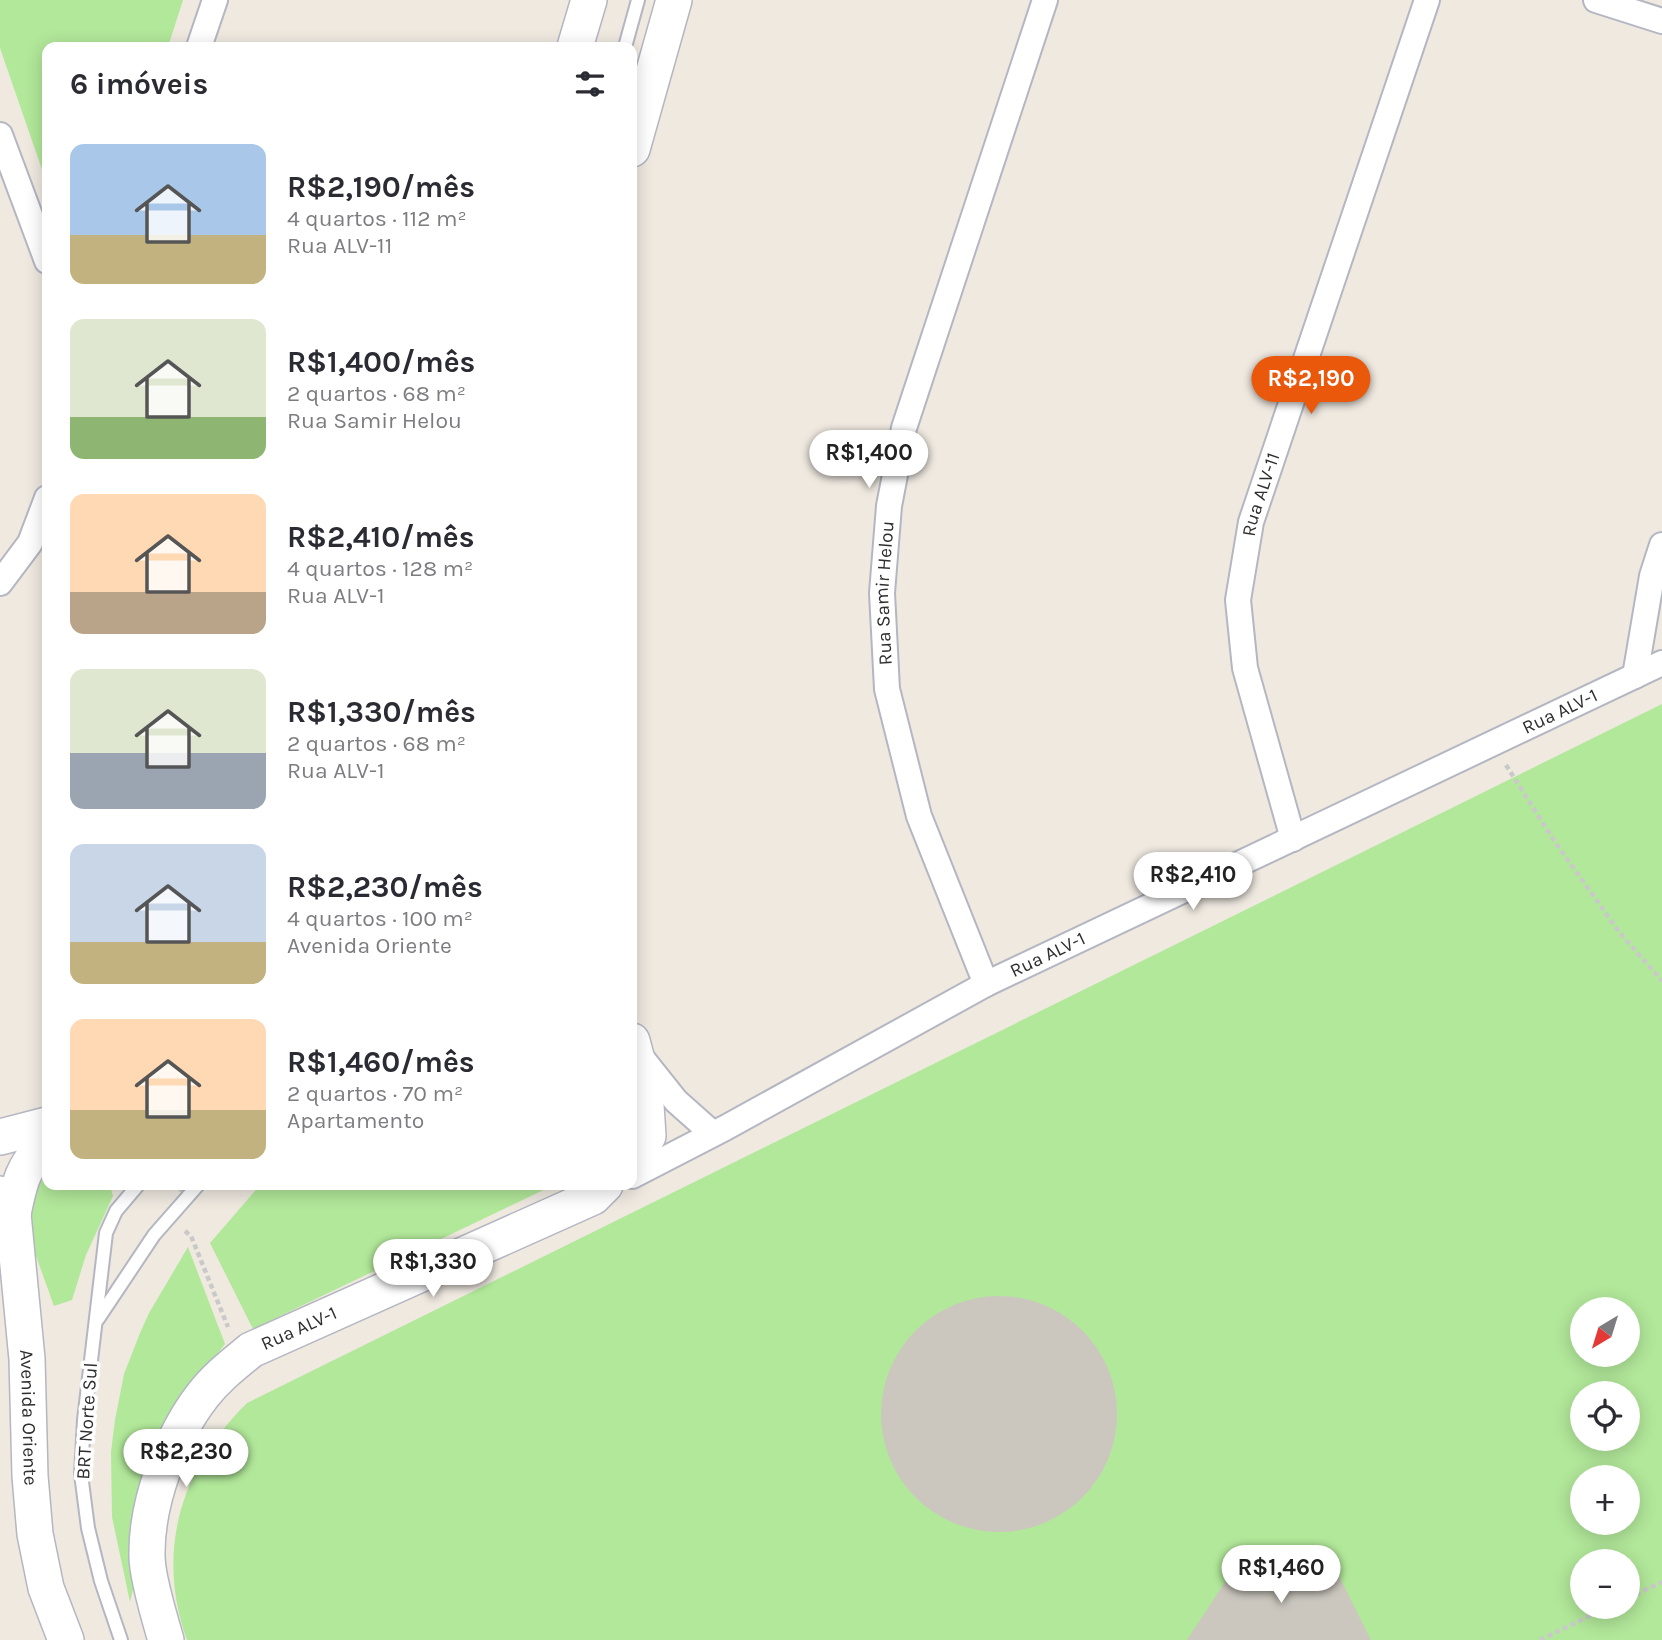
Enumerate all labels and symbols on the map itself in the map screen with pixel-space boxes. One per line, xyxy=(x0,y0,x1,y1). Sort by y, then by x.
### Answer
pin: R$2,190 xyxy=(1246,356,1376,416)
pin: R$1,400 xyxy=(804,430,934,490)
street label: Rua ALV-11 xyxy=(1238,450,1285,538)
street label: Rua Samir Helou xyxy=(871,520,899,666)
street label: Rua ALV-1 xyxy=(1519,684,1601,739)
pin: R$2,410 xyxy=(1128,852,1258,912)
street label: Rua ALV-1 xyxy=(1006,927,1089,982)
pin: R$1,330 xyxy=(368,1240,498,1299)
north arrow xyxy=(1570,1297,1640,1367)
street label: Rua ALV-1 xyxy=(258,1302,340,1355)
street label: Avenida Oriente xyxy=(15,1348,42,1486)
street label: BRT Norte Sul xyxy=(72,1362,102,1480)
pin: R$2,230 xyxy=(121,1430,251,1489)
pin: R$1,460 xyxy=(1216,1546,1346,1605)

